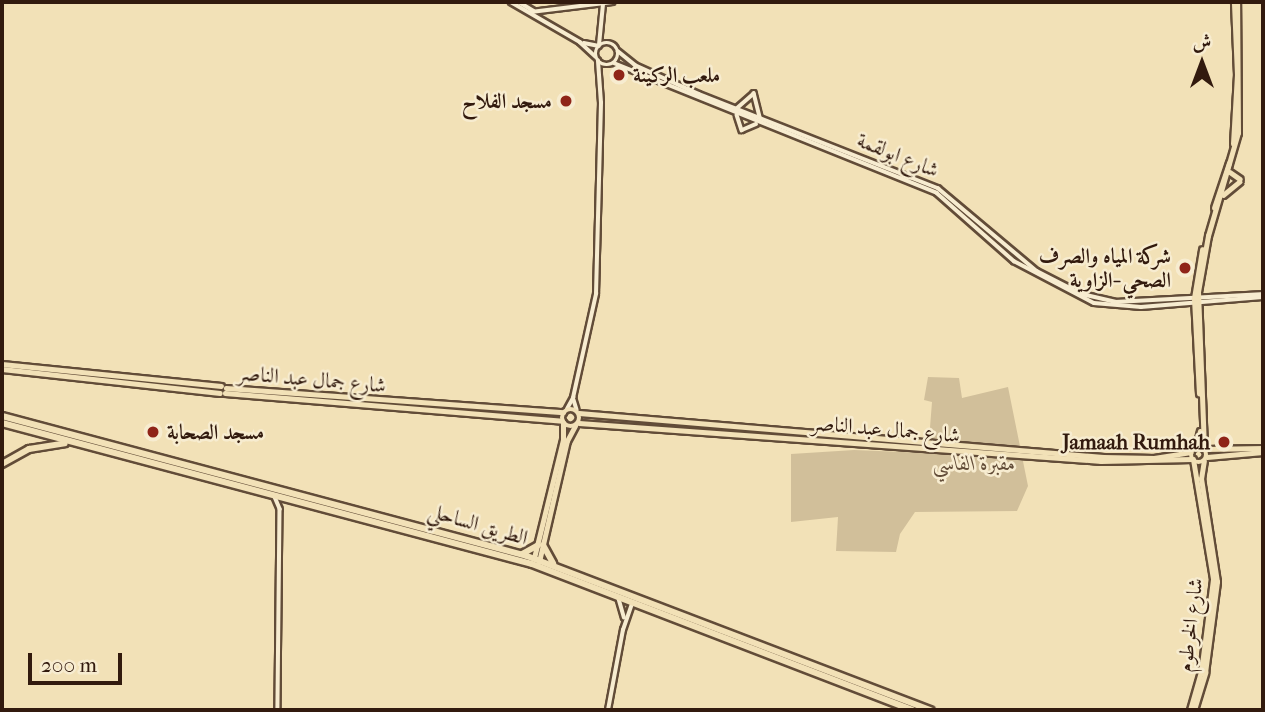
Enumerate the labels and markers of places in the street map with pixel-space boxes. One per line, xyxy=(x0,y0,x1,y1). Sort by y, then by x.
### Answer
place label: ملعب الركينة xyxy=(633,62,720,88)
marker: ملعب الركينة xyxy=(611,67,627,83)
place label: مسجد الفلاح xyxy=(462,88,552,114)
marker: مسجد الفلاح xyxy=(558,93,574,109)
place label: شركة المياه والصرف الصحي -الزاوية xyxy=(1039,243,1171,293)
marker: شركة المياه والصرف الصحي -الزاوية xyxy=(1177,260,1193,276)
place label: مسجد الصحابة xyxy=(167,419,264,445)
marker: مسجد الصحابة xyxy=(145,424,161,440)
place label: Jamaah Rumhah xyxy=(1062,429,1210,455)
marker: Jamaah Rumhah xyxy=(1216,434,1232,450)

